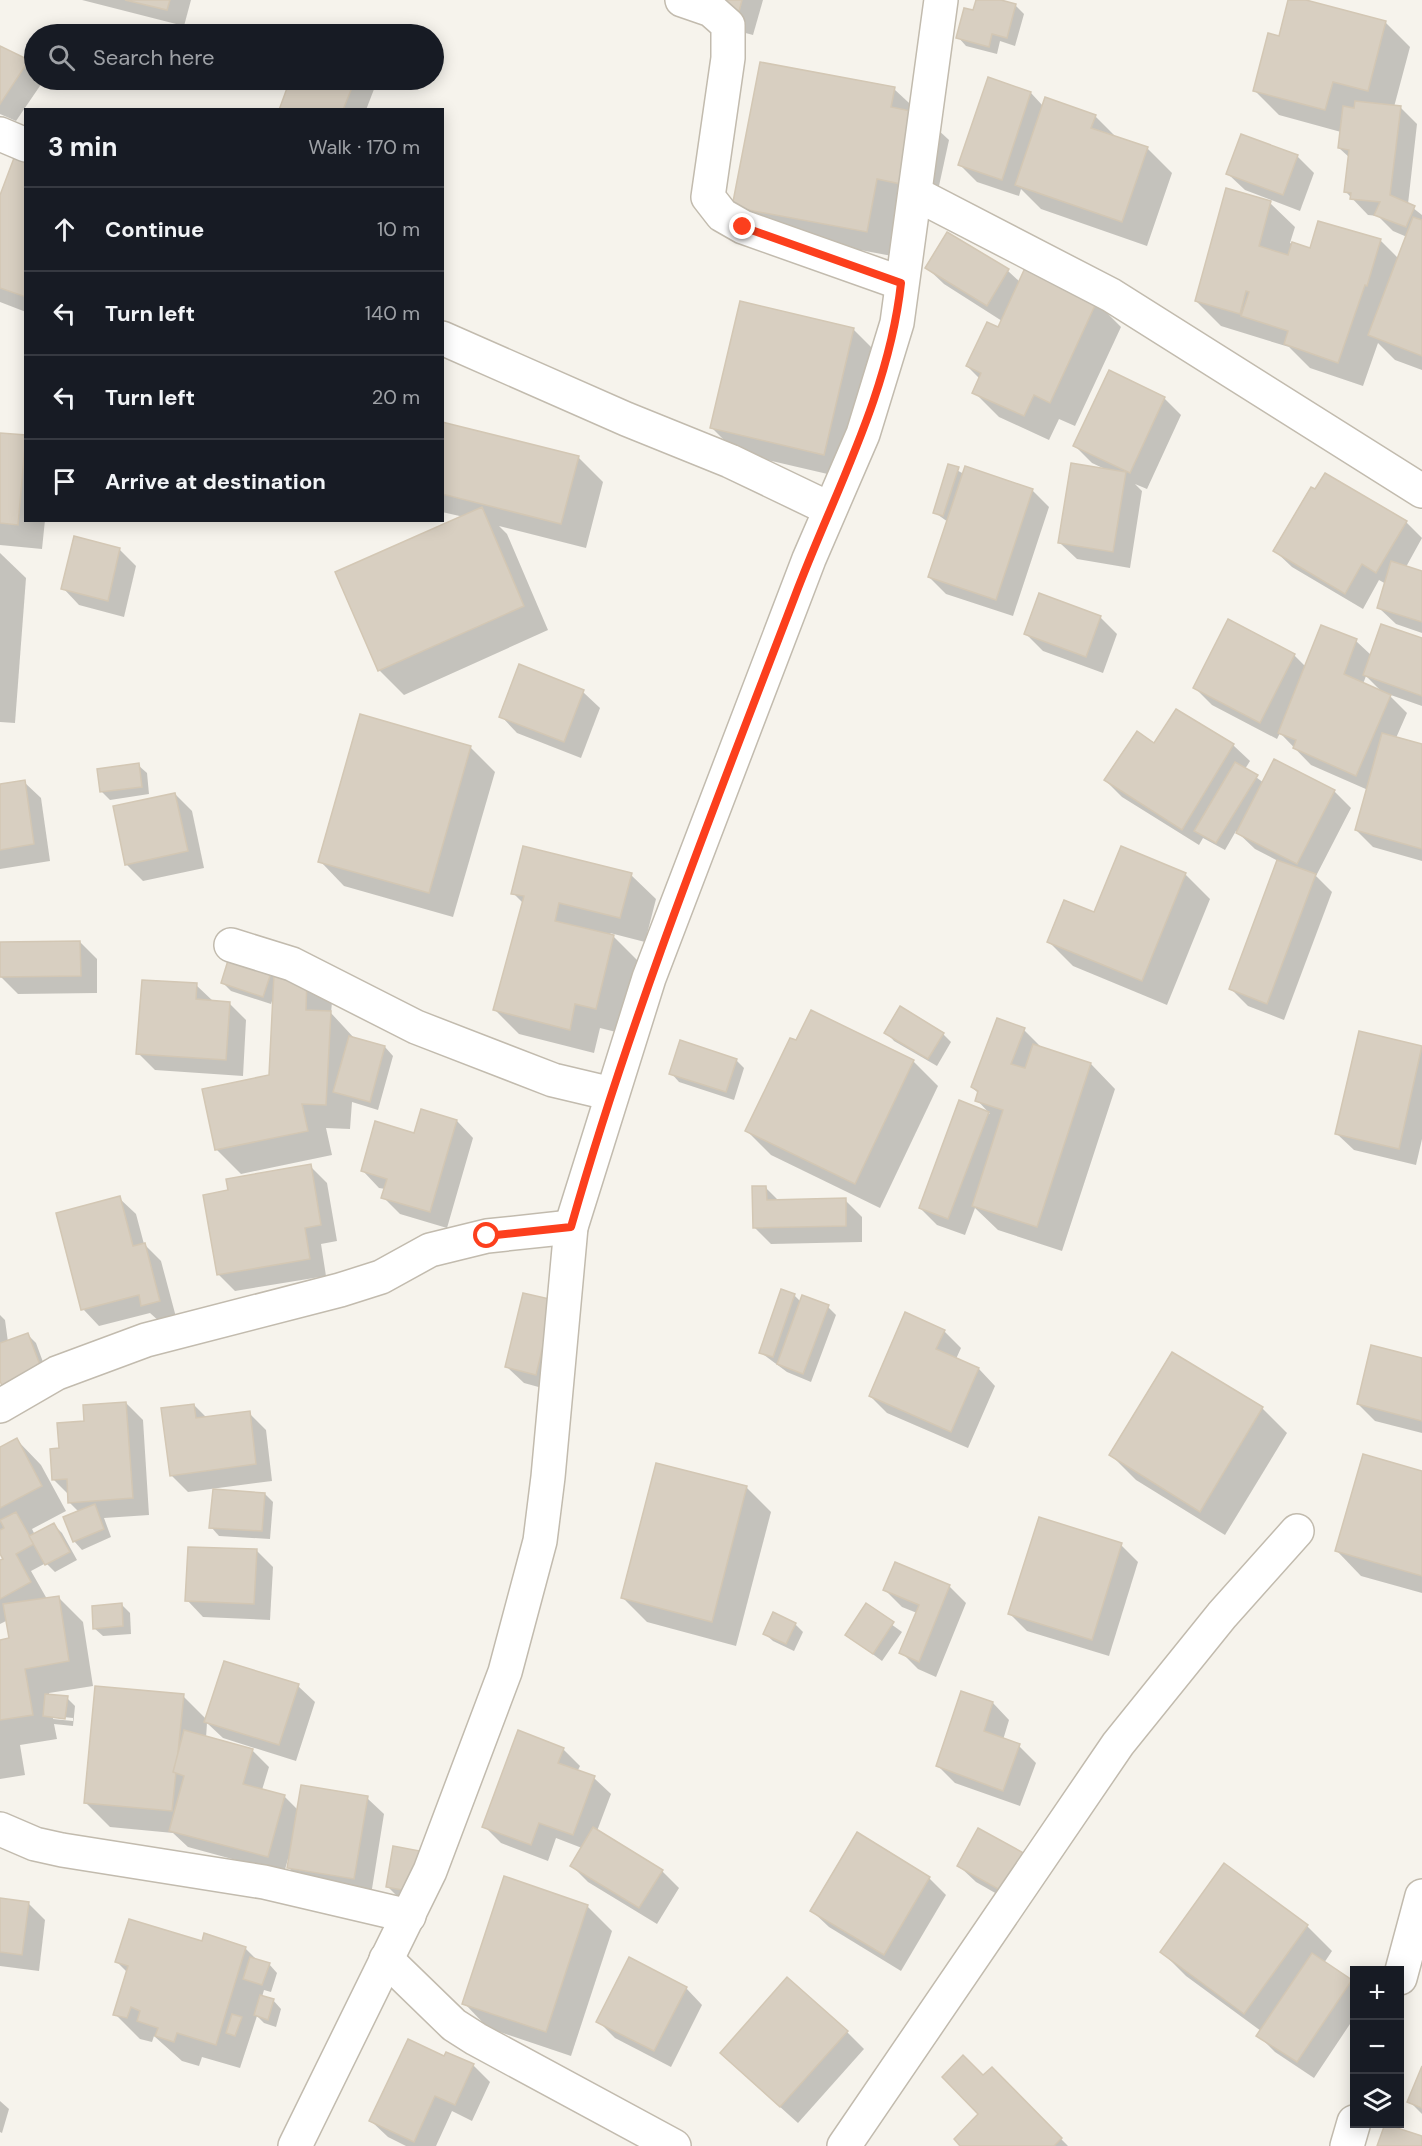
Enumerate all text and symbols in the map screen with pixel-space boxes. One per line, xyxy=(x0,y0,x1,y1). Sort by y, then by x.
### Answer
search box xyxy=(24,24,444,90)
icon: search xyxy=(45,41,78,74)
text: Search here xyxy=(93,43,214,72)
text: 3 min xyxy=(48,130,117,164)
text: Walk · 170 m xyxy=(308,134,420,160)
icon: ahead xyxy=(48,213,81,246)
route end xyxy=(729,213,755,239)
text: Continue xyxy=(105,215,204,244)
text: 10 m xyxy=(377,216,420,242)
icon: left xyxy=(48,297,81,330)
text: Turn left xyxy=(105,299,195,328)
text: 140 m xyxy=(365,300,420,326)
icon: left xyxy=(48,381,81,414)
text: Turn left xyxy=(105,383,195,412)
text: 20 m xyxy=(372,384,420,410)
icon: arrive xyxy=(48,465,81,498)
text: Arrive at destination xyxy=(105,467,326,496)
route start xyxy=(473,1222,499,1248)
map controls xyxy=(1350,1966,1404,2128)
button: + xyxy=(1350,1966,1404,2020)
button: − xyxy=(1350,2020,1404,2074)
button: layers xyxy=(1350,2074,1404,2128)

